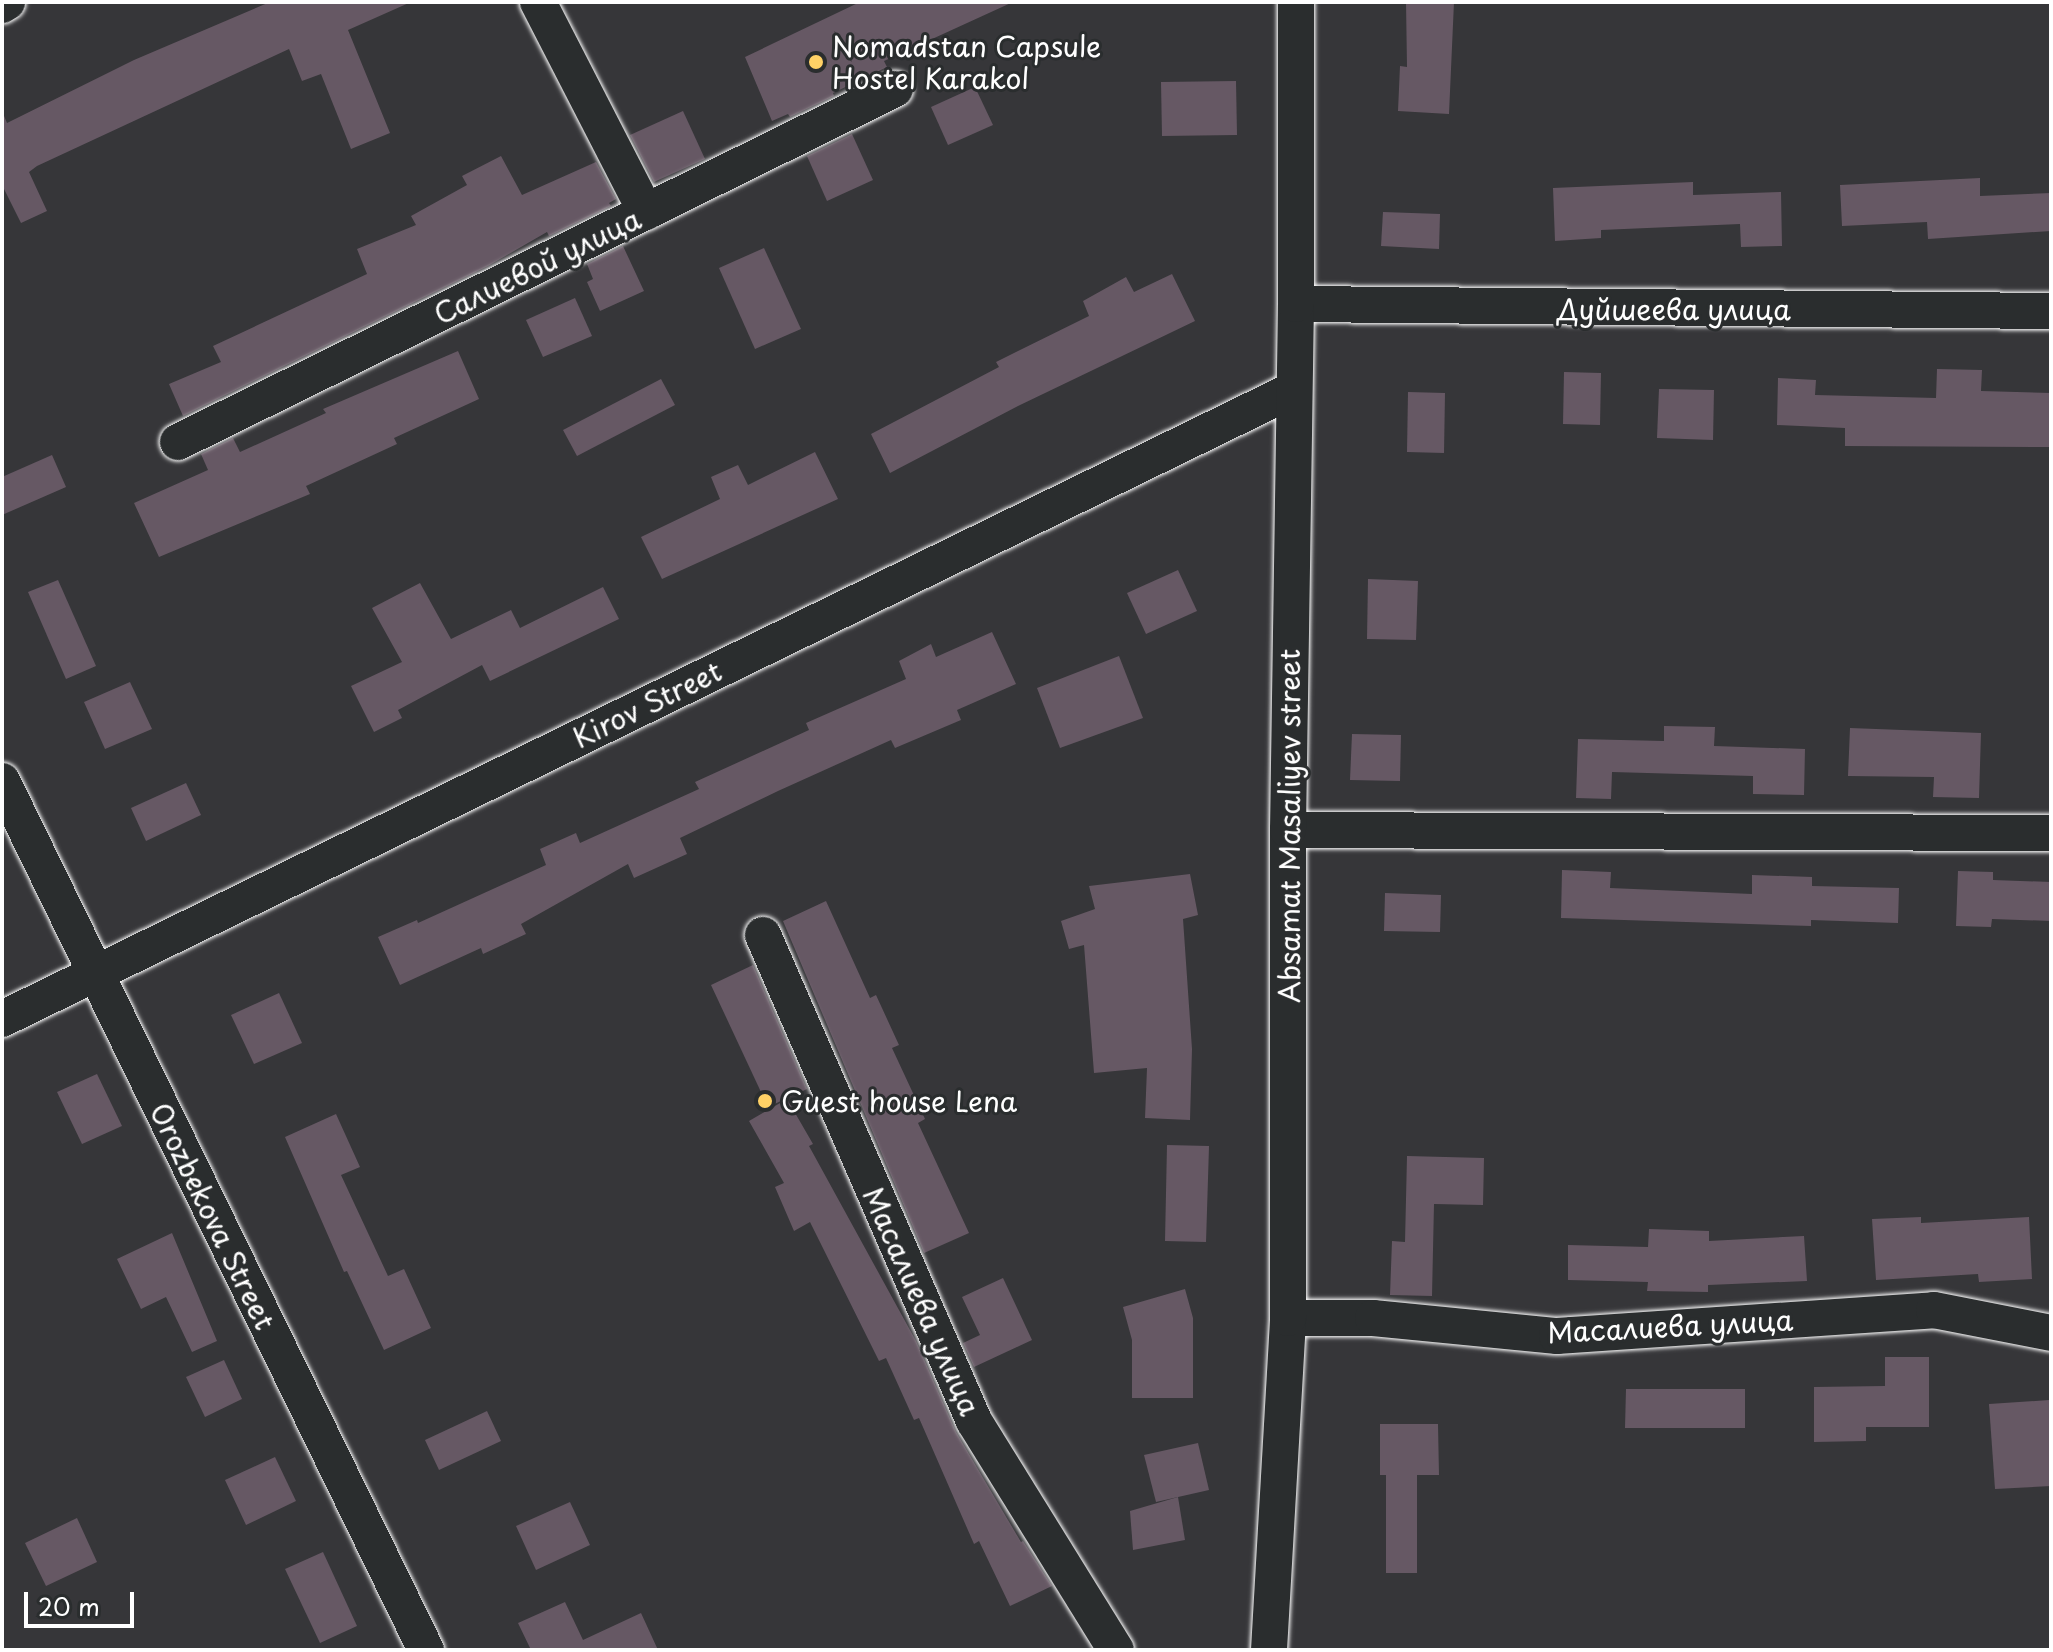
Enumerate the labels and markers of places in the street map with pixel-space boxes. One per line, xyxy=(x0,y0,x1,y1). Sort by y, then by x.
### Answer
place label: Nomadstan Capsule Hostel Karakol xyxy=(832,29,1102,95)
marker: Nomadstan Capsule Hostel Karakol xyxy=(807,53,825,71)
place label: Guest house Lena xyxy=(781,1084,1019,1118)
marker: Guest house Lena xyxy=(756,1092,774,1110)

